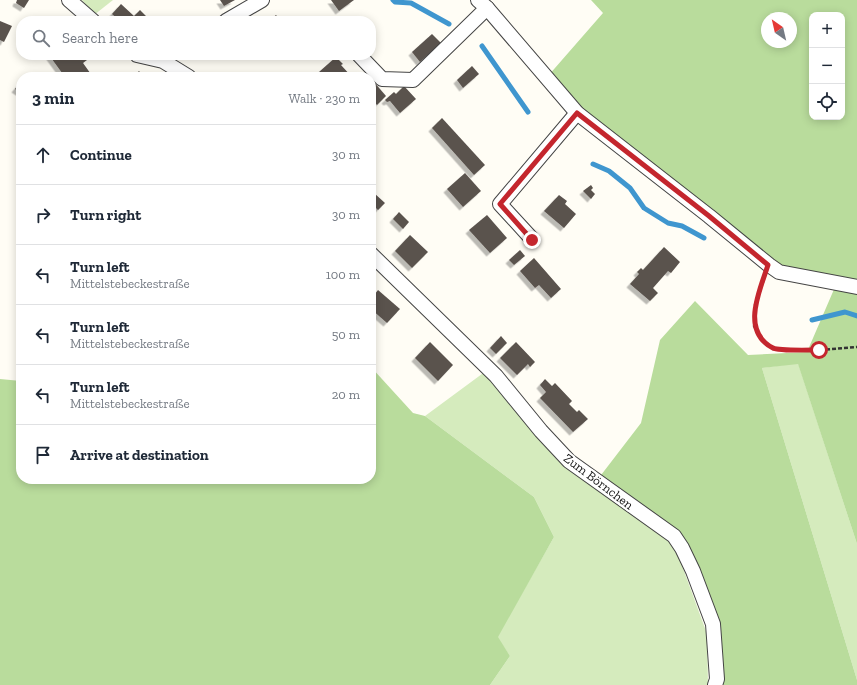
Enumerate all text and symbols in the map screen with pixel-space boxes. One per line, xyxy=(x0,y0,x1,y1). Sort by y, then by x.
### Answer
north arrow xyxy=(761,12,797,48)
map controls xyxy=(809,12,845,120)
button: + xyxy=(809,12,845,48)
search box xyxy=(16,16,376,60)
icon: search xyxy=(30,27,52,49)
text: Search here xyxy=(62,29,138,47)
button: − xyxy=(809,48,845,84)
button: locate xyxy=(809,84,845,120)
text: 3 min xyxy=(32,88,74,108)
text: Walk · 230 m xyxy=(288,91,360,106)
icon: ahead xyxy=(32,144,54,166)
text: Continue xyxy=(70,146,132,164)
text: 30 m xyxy=(332,147,360,162)
icon: right xyxy=(32,204,54,226)
text: Turn right xyxy=(70,206,141,224)
text: 30 m xyxy=(332,207,360,222)
route end xyxy=(523,231,541,249)
text: Turn left xyxy=(70,258,130,276)
icon: left xyxy=(32,264,54,286)
text: 100 m xyxy=(326,267,360,282)
text: Mittelstebeckestraße xyxy=(70,276,190,291)
text: Turn left xyxy=(70,318,130,336)
icon: left xyxy=(32,324,54,346)
text: 50 m xyxy=(332,327,360,342)
text: Mittelstebeckestraße xyxy=(70,336,190,351)
route start xyxy=(810,341,828,359)
text: Turn left xyxy=(70,378,130,396)
icon: left xyxy=(32,384,54,406)
text: 20 m xyxy=(332,387,360,402)
text: Mittelstebeckestraße xyxy=(70,396,190,411)
icon: arrive xyxy=(32,444,54,466)
text: Arrive at destination xyxy=(70,446,209,464)
street label: Zum Börnchen xyxy=(561,450,637,513)

